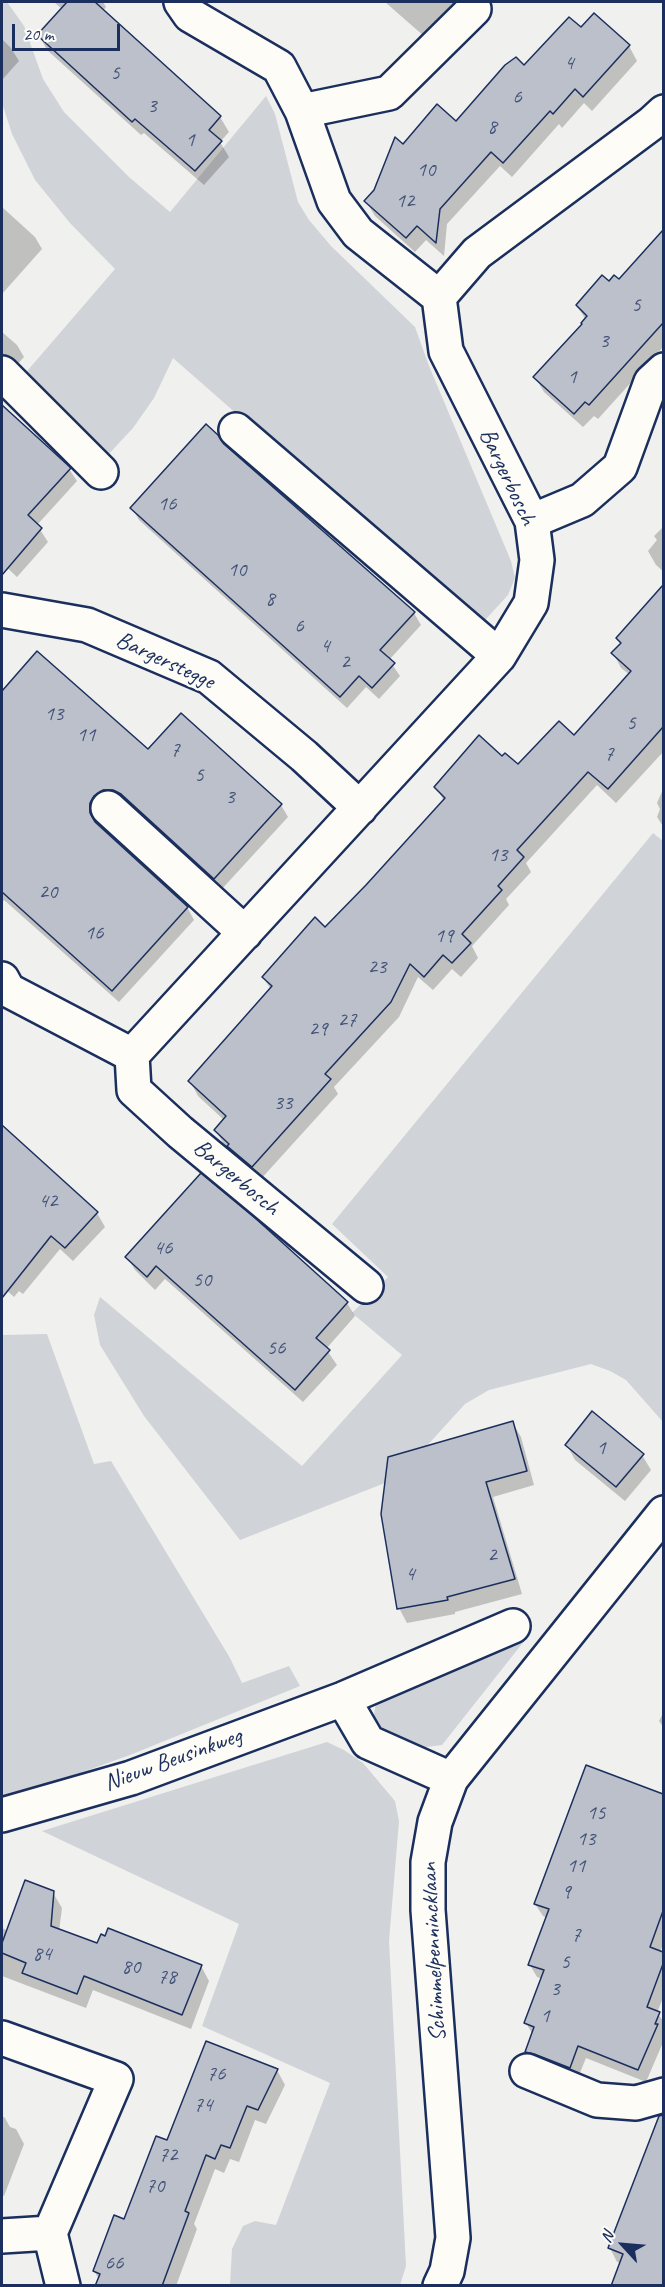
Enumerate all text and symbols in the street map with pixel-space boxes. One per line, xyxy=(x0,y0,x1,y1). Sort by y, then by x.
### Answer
scale bar xyxy=(15,12,123,50)
text: 20 m xyxy=(23,23,54,45)
house number: 4 xyxy=(564,50,574,76)
house number: 5 xyxy=(110,60,120,86)
house number: 6 xyxy=(512,84,522,110)
house number: 3 xyxy=(147,93,157,119)
house number: 8 xyxy=(487,114,497,140)
house number: 1 xyxy=(185,127,195,153)
house number: 10 xyxy=(417,157,435,183)
house number: 12 xyxy=(396,188,414,214)
house number: 5 xyxy=(631,292,641,318)
house number: 3 xyxy=(599,328,609,354)
house number: 1 xyxy=(567,364,577,390)
street label: Bargerbosch xyxy=(472,424,542,530)
house number: 16 xyxy=(158,491,176,517)
house number: 10 xyxy=(228,557,246,583)
house number: 8 xyxy=(265,586,275,612)
house number: 6 xyxy=(294,613,304,639)
street label: Bargerstegge xyxy=(111,626,219,696)
house number: 4 xyxy=(320,633,330,659)
house number: 2 xyxy=(340,649,350,675)
house number: 13 xyxy=(45,701,63,727)
house number: 5 xyxy=(626,710,636,736)
house number: 11 xyxy=(77,722,95,748)
house number: 7 xyxy=(170,737,180,763)
house number: 7 xyxy=(604,741,614,767)
house number: 5 xyxy=(194,762,204,788)
house number: 3 xyxy=(225,784,235,810)
house number: 13 xyxy=(489,842,507,868)
house number: 20 xyxy=(39,879,57,905)
house number: 16 xyxy=(85,920,103,946)
house number: 19 xyxy=(435,923,453,949)
house number: 23 xyxy=(368,954,386,980)
house number: 27 xyxy=(338,1007,356,1033)
house number: 29 xyxy=(309,1016,327,1042)
house number: 33 xyxy=(274,1090,292,1116)
street label: Bargerbosch xyxy=(187,1134,285,1222)
house number: 42 xyxy=(39,1188,57,1214)
house number: 46 xyxy=(154,1235,172,1261)
house number: 50 xyxy=(193,1267,211,1293)
house number: 56 xyxy=(267,1335,285,1361)
house number: 1 xyxy=(596,1435,606,1461)
house number: 2 xyxy=(487,1542,497,1568)
house number: 4 xyxy=(405,1561,415,1587)
street label: Nieuw Beusinkweg xyxy=(100,1722,246,1798)
house number: 15 xyxy=(587,1800,605,1826)
house number: 13 xyxy=(577,1826,595,1852)
house number: 11 xyxy=(567,1853,585,1879)
street label: Schimmelpennincklaan xyxy=(415,1862,453,2042)
house number: 9 xyxy=(561,1879,571,1905)
house number: 7 xyxy=(571,1922,581,1948)
house number: 84 xyxy=(33,1941,51,1967)
house number: 5 xyxy=(560,1949,570,1975)
house number: 80 xyxy=(122,1954,140,1980)
house number: 78 xyxy=(158,1964,176,1990)
house number: 3 xyxy=(550,1976,560,2002)
house number: 1 xyxy=(540,2003,550,2029)
house number: 76 xyxy=(207,2061,225,2087)
house number: 74 xyxy=(194,2092,212,2118)
house number: 72 xyxy=(159,2142,177,2168)
house number: 70 xyxy=(146,2173,164,2199)
north arrow xyxy=(593,2215,653,2275)
text: N xyxy=(596,2228,618,2246)
house number: 66 xyxy=(105,2250,123,2276)

